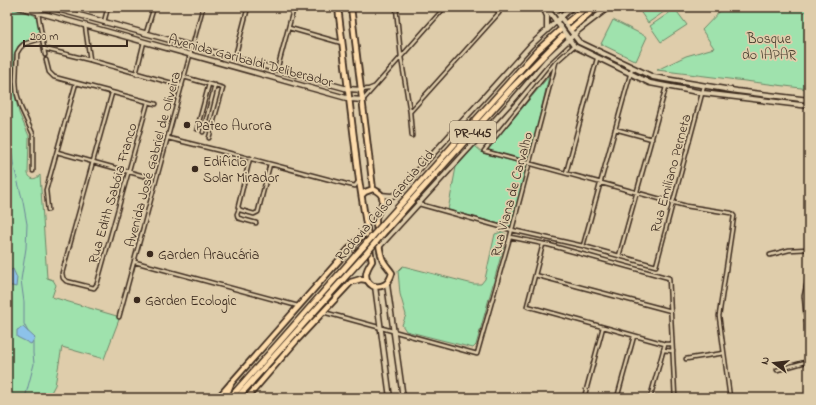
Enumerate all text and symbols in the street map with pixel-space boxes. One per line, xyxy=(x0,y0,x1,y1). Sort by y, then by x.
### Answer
scale bar xyxy=(24,22,127,48)
text: 200 m xyxy=(30,28,59,46)
street label: Avenida Garibaldi Deliberador xyxy=(166,29,336,94)
park label: Bosque do IAPAR xyxy=(742,29,796,66)
street label: Avenida José Gabriel de Oliveira xyxy=(120,69,187,250)
street label: Rua Emiliano Perneta xyxy=(646,112,697,235)
place label: Pateo Aurora xyxy=(195,116,272,137)
marker: Pateo Aurora xyxy=(182,120,192,130)
street label: Rua Edith Sabóia Franco xyxy=(83,121,144,266)
road number: PR-445 xyxy=(450,121,496,143)
street label: Rua Viana de Carvalho xyxy=(486,130,539,259)
street label: Rodovia Celso Garcia Cid xyxy=(331,145,440,266)
place label: Edifício Solar Mirador xyxy=(203,152,280,189)
marker: Edifício Solar Mirador xyxy=(190,164,200,174)
place label: Garden Araucária xyxy=(158,245,259,266)
marker: Garden Araucária xyxy=(145,249,155,259)
place label: Garden Ecologic xyxy=(145,291,237,313)
marker: Garden Ecologic xyxy=(132,295,142,305)
north arrow xyxy=(754,343,794,383)
text: N xyxy=(757,355,774,366)

